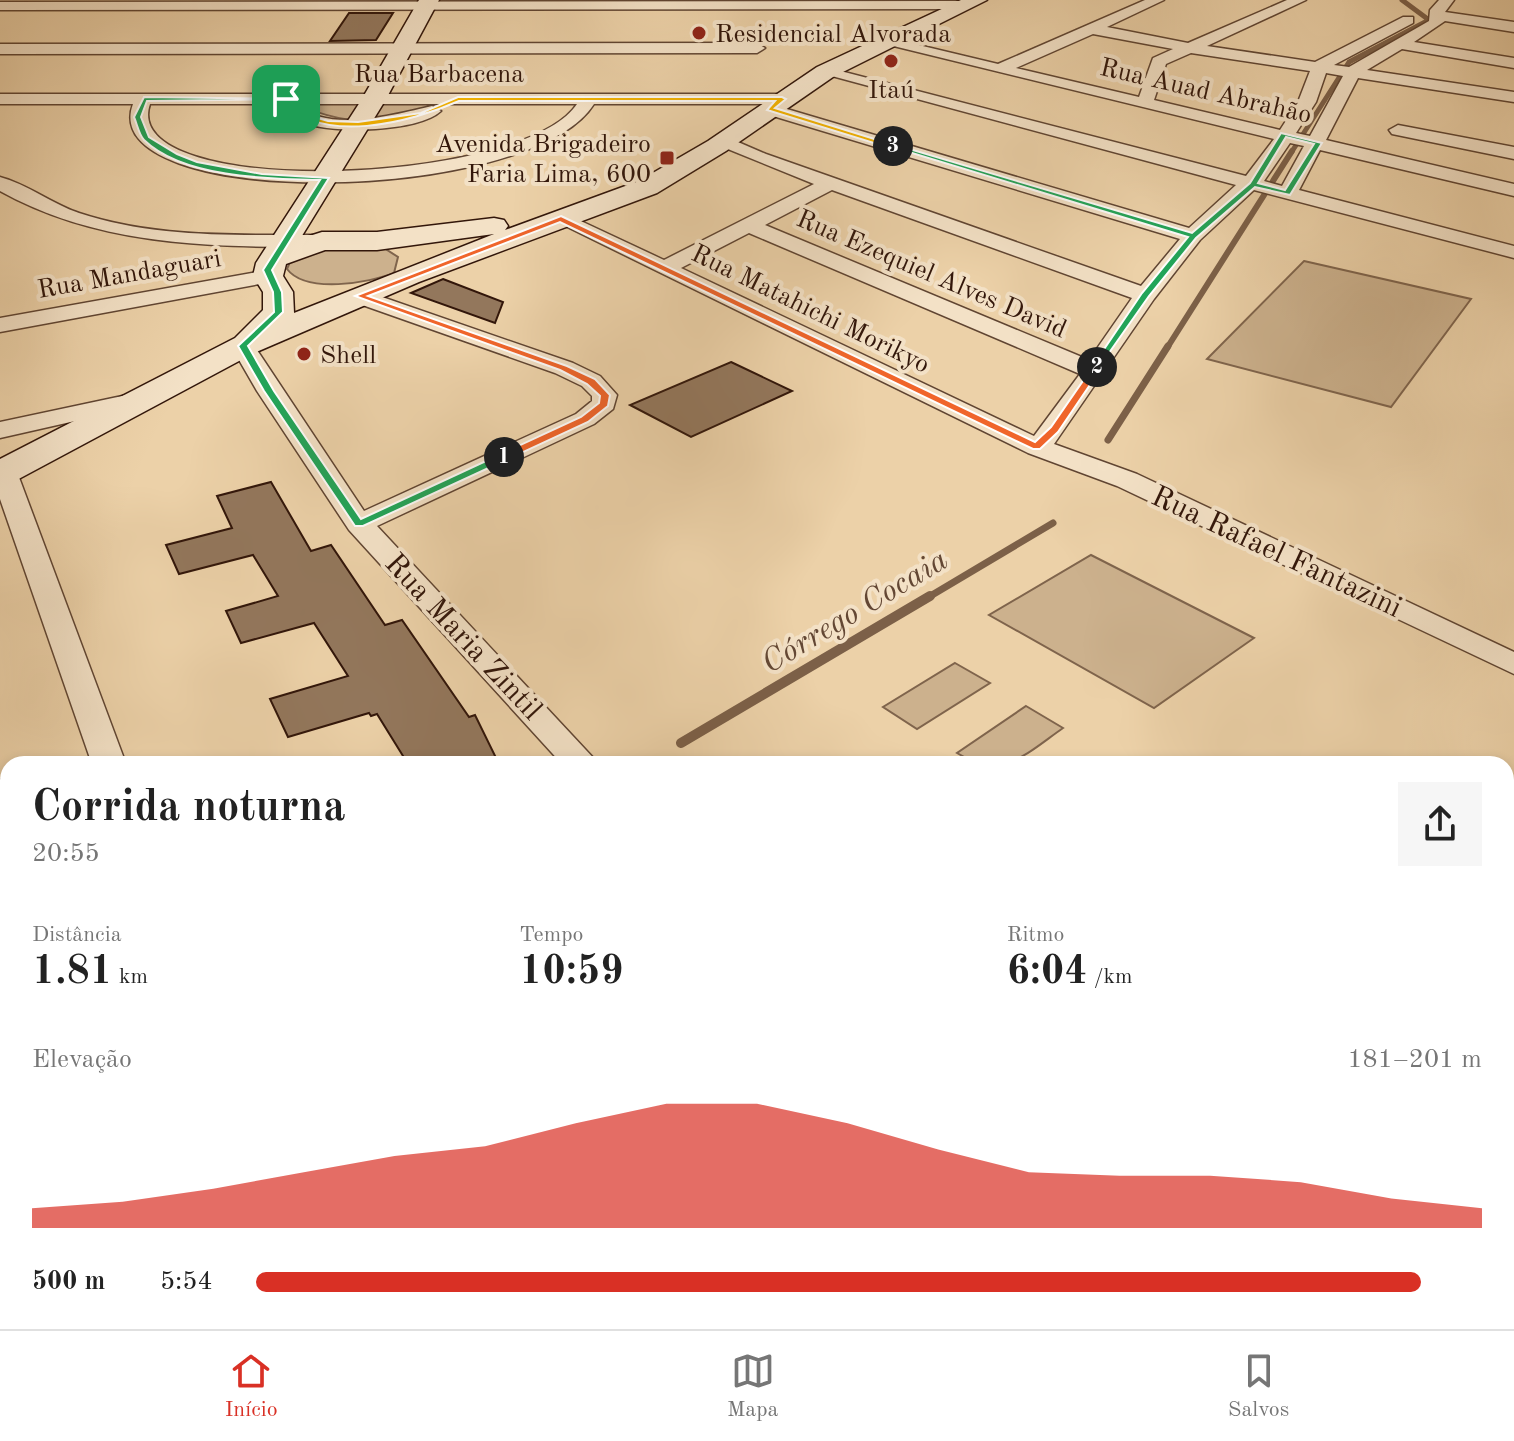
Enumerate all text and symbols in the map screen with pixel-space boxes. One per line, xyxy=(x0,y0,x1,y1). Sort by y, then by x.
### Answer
place label: Residencial Alvorada xyxy=(715,22,951,48)
marker: Residencial Alvorada xyxy=(690,24,708,42)
marker: Itaú xyxy=(882,52,900,70)
street label: Rua Auad Abrahão xyxy=(1097,55,1314,129)
street label: Rua Barbacena xyxy=(354,62,524,88)
pin xyxy=(252,65,320,133)
icon: arrive xyxy=(264,77,308,121)
place label: Itaú xyxy=(868,78,914,104)
pin: 3 xyxy=(873,126,913,166)
place label: Avenida Brigadeiro Faria Lima, 600 xyxy=(435,132,651,188)
text: 3 xyxy=(887,135,899,157)
marker: Avenida Brigadeiro Faria Lima, 600 xyxy=(658,149,676,167)
street label: Rua Ezequiel Alves David xyxy=(792,206,1070,344)
street label: Rua Matahichi Morikyo xyxy=(687,241,933,379)
street label: Rua Mandaguari xyxy=(35,246,223,304)
place label: Shell xyxy=(320,343,376,369)
marker: Shell xyxy=(295,345,313,363)
pin: 2 xyxy=(1077,347,1117,387)
text: 2 xyxy=(1091,356,1103,378)
pin: 1 xyxy=(484,437,524,477)
text: 1 xyxy=(498,446,510,468)
street label: Rua Rafael Fantazini xyxy=(1146,482,1406,624)
water label: Córrego Cocaia xyxy=(757,545,954,681)
street label: Rua Maria Zintil xyxy=(378,549,547,726)
button: share xyxy=(1398,782,1482,866)
text: Corrida noturna xyxy=(32,786,346,830)
text: 20:55 xyxy=(32,841,100,867)
text: Distância xyxy=(32,924,122,946)
text: Tempo xyxy=(519,924,583,946)
text: Ritmo xyxy=(1007,924,1064,946)
text: 1.81 xyxy=(32,953,113,993)
text: 10:59 xyxy=(519,953,623,993)
text: 6:04 xyxy=(1007,953,1087,993)
text: km xyxy=(113,966,148,988)
text: /km xyxy=(1087,966,1132,988)
text: Elevação xyxy=(32,1047,132,1073)
text: 181–201 m xyxy=(1347,1047,1482,1073)
text: 500 m xyxy=(32,1269,105,1295)
text: 5:54 xyxy=(160,1269,213,1295)
tab: Início xyxy=(225,1349,278,1424)
tab: Mapa xyxy=(727,1349,778,1424)
tab: Salvos xyxy=(1228,1349,1289,1424)

